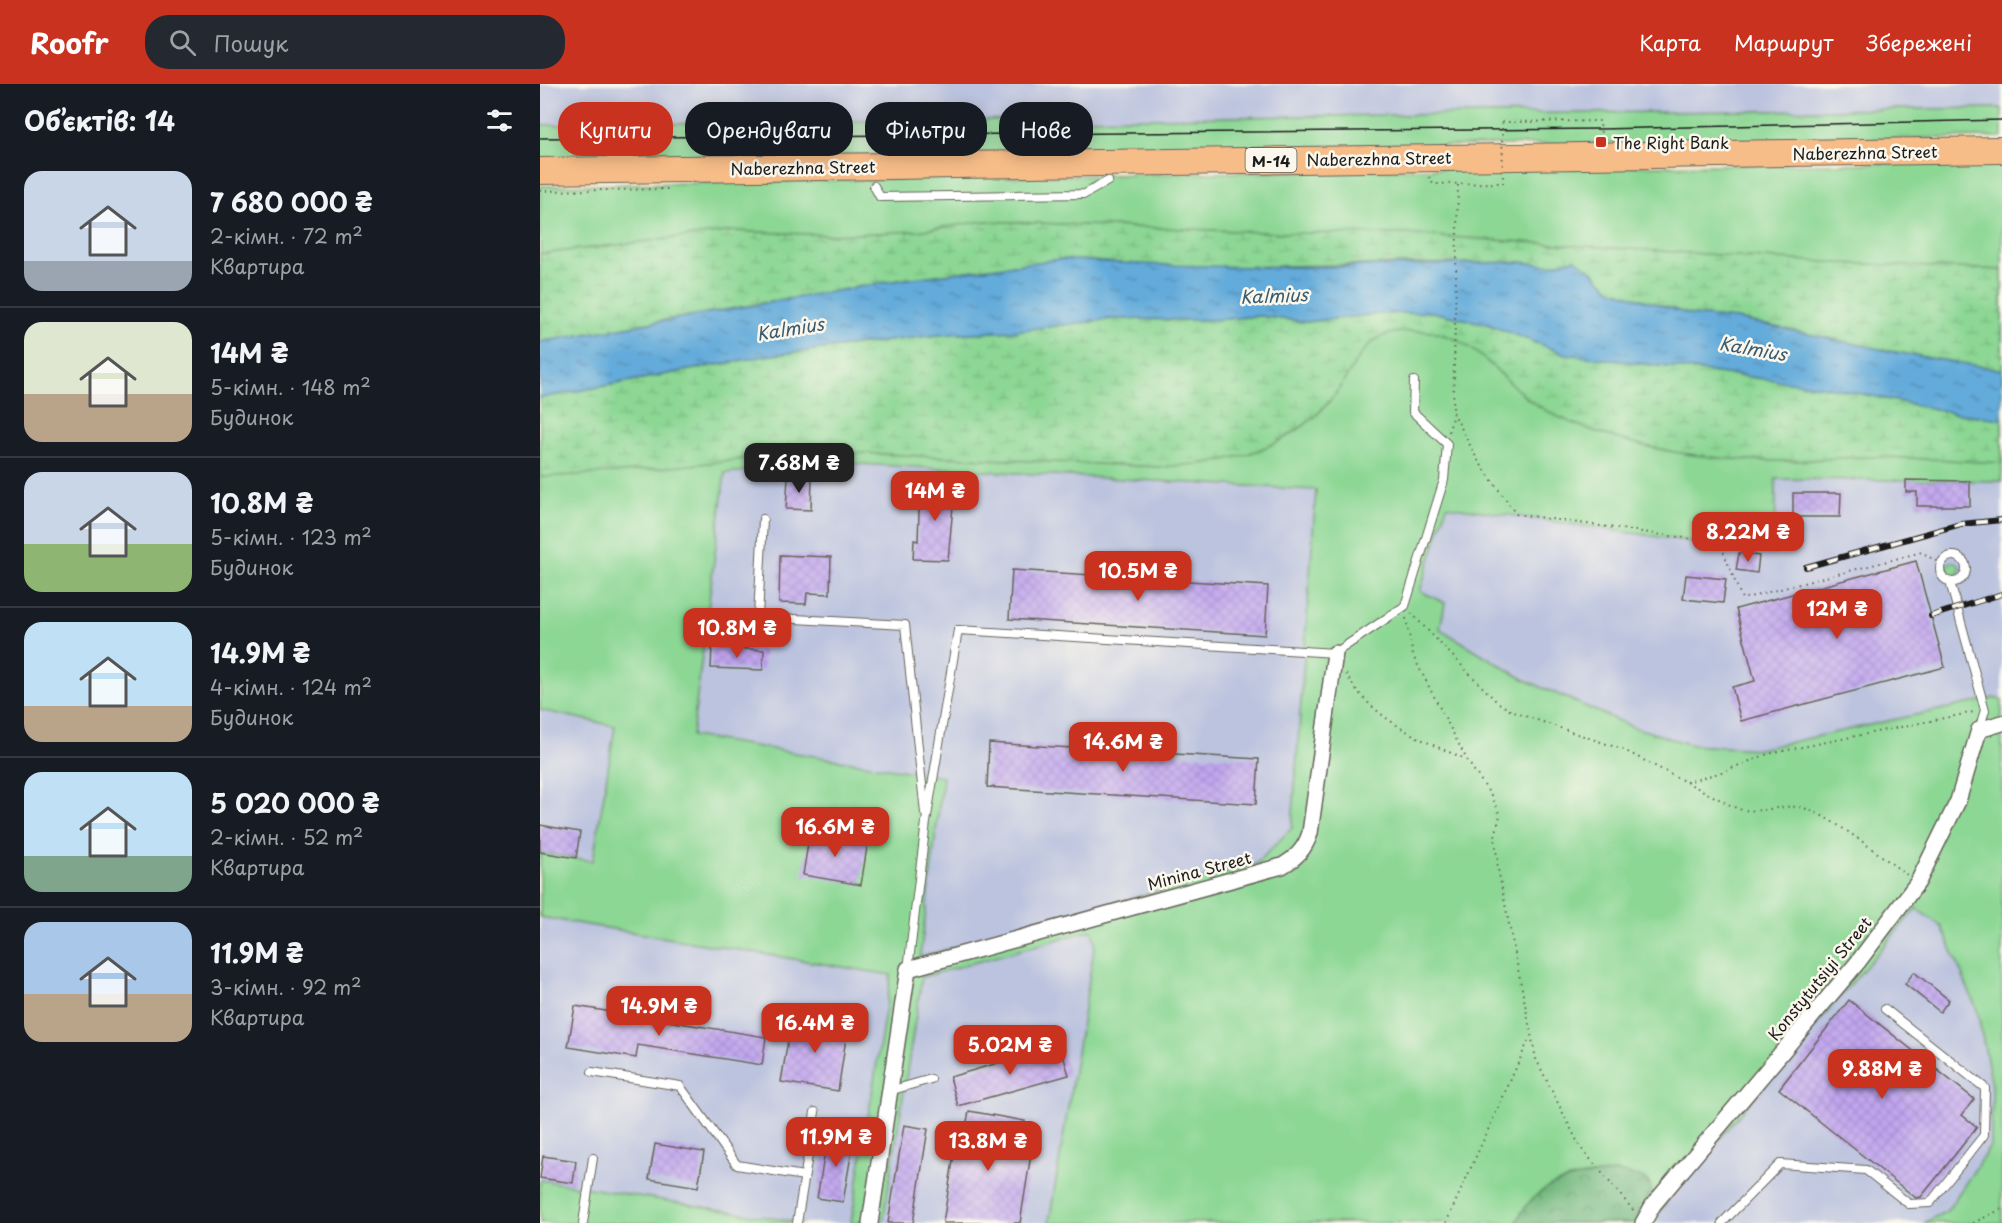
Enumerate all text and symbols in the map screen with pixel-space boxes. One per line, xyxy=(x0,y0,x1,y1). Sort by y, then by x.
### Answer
search box xyxy=(145,15,565,69)
text: Roofr xyxy=(30,21,109,64)
icon: search xyxy=(166,26,199,59)
text: Пошук xyxy=(214,26,288,59)
text: Карта xyxy=(1639,26,1701,58)
text: Маршрут xyxy=(1734,26,1833,58)
text: Збережені xyxy=(1866,26,1972,58)
text: Об’єктів: 14 xyxy=(24,101,175,140)
chip: Купити xyxy=(558,102,673,156)
chip: Орендувати xyxy=(685,102,853,156)
chip: Фільтри xyxy=(865,102,987,156)
chip: Нове xyxy=(999,102,1093,156)
icon: filters xyxy=(483,104,516,137)
place label: The Right Bank xyxy=(1613,130,1729,154)
marker: The Right Bank xyxy=(1594,135,1608,149)
street label: Naberezhna Street xyxy=(1792,139,1938,165)
street label: Naberezhna Street xyxy=(1306,145,1452,171)
road number: М-14 xyxy=(1246,148,1296,172)
street label: Naberezhna Street xyxy=(730,154,876,180)
text: 7 680 000 ₴ xyxy=(210,182,373,221)
icon: home xyxy=(72,195,144,267)
text: 2-кімн. · 72 m² xyxy=(210,221,363,251)
text: Квартира xyxy=(210,251,304,281)
water label: Kalmius xyxy=(1240,280,1310,310)
water label: Kalmius xyxy=(755,309,827,347)
water label: Kalmius xyxy=(1717,329,1790,367)
text: 14M ₴ xyxy=(210,333,288,372)
icon: home xyxy=(72,346,144,418)
text: 5-кімн. · 148 m² xyxy=(210,372,371,402)
text: Будинок xyxy=(210,402,293,432)
pin: 7.68M ₴ xyxy=(744,443,854,494)
text: 7.68M ₴ xyxy=(758,447,840,477)
pin: 14M ₴ xyxy=(893,471,977,522)
text: 14M ₴ xyxy=(905,475,965,505)
text: 10.8M ₴ xyxy=(210,483,313,522)
icon: home xyxy=(72,496,144,568)
pin: 8.22M ₴ xyxy=(1693,512,1803,563)
text: 8.22M ₴ xyxy=(1706,516,1790,546)
text: 5-кімн. · 123 m² xyxy=(210,522,372,552)
pin: 10.5M ₴ xyxy=(1083,551,1193,602)
text: Будинок xyxy=(210,552,293,582)
text: 10.5M ₴ xyxy=(1099,555,1177,585)
pin: 12M ₴ xyxy=(1795,589,1879,640)
text: 12M ₴ xyxy=(1806,593,1868,623)
pin: 10.8M ₴ xyxy=(682,608,792,659)
text: 10.8M ₴ xyxy=(697,612,777,642)
text: 14.9M ₴ xyxy=(210,633,310,672)
icon: home xyxy=(72,646,144,718)
text: 4-кімн. · 124 m² xyxy=(210,672,372,702)
text: Будинок xyxy=(210,702,293,732)
pin: 14.6M ₴ xyxy=(1068,722,1178,773)
text: 14.6M ₴ xyxy=(1083,726,1163,756)
text: 5 020 000 ₴ xyxy=(210,783,380,822)
icon: home xyxy=(72,796,144,868)
pin: 16.6M ₴ xyxy=(780,807,890,858)
text: 16.6M ₴ xyxy=(795,811,875,841)
text: 2-кімн. · 52 m² xyxy=(210,822,363,852)
street label: Minina Street xyxy=(1144,845,1254,895)
text: Квартира xyxy=(210,852,304,882)
street label: Konstytutsiyi Street xyxy=(1761,911,1877,1045)
text: 11.9M ₴ xyxy=(210,933,304,972)
icon: home xyxy=(72,946,144,1018)
text: 3-кімн. · 92 m² xyxy=(210,972,361,1002)
pin: 14.9M ₴ xyxy=(604,986,714,1037)
text: 14.9M ₴ xyxy=(620,990,698,1020)
text: Квартира xyxy=(210,1002,304,1032)
pin: 16.4M ₴ xyxy=(760,1003,870,1054)
text: 16.4M ₴ xyxy=(775,1007,855,1037)
pin: 5.02M ₴ xyxy=(955,1025,1065,1076)
text: 5.02M ₴ xyxy=(968,1029,1052,1059)
pin: 9.88M ₴ xyxy=(1827,1049,1937,1100)
text: 9.88M ₴ xyxy=(1842,1053,1922,1083)
pin: 11.9M ₴ xyxy=(781,1117,891,1168)
text: 11.9M ₴ xyxy=(800,1121,872,1151)
pin: 13.8M ₴ xyxy=(933,1121,1043,1172)
text: 13.8M ₴ xyxy=(949,1125,1027,1155)

